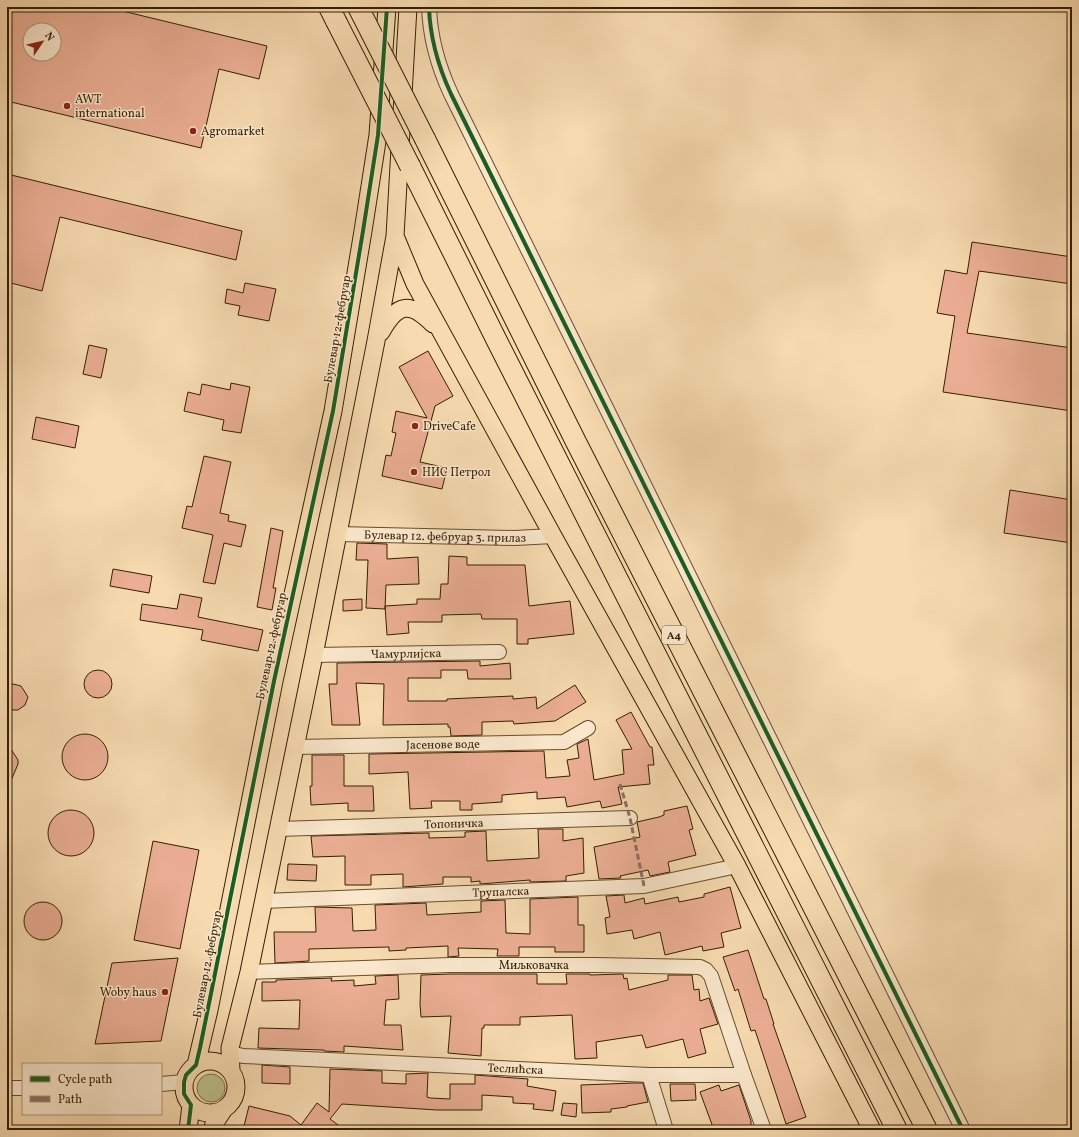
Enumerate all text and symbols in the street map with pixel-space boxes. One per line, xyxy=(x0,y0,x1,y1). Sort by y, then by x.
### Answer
north arrow xyxy=(22,22,62,62)
text: N xyxy=(41,30,57,45)
place label: AWT international xyxy=(75,92,145,122)
marker: AWT international xyxy=(62,101,72,111)
place label: Agromarket xyxy=(201,124,265,140)
marker: Agromarket xyxy=(188,126,198,136)
street label: Булевар 12. фебруар xyxy=(321,274,355,384)
place label: DriveCafe xyxy=(423,419,476,435)
marker: DriveCafe xyxy=(410,421,420,431)
place label: НИС Петрол xyxy=(422,465,491,481)
marker: НИС Петрол xyxy=(409,467,419,477)
street label: Булевар 12. фебруар 3. прилаз xyxy=(364,528,527,547)
street label: Булевар 12. фебруар xyxy=(253,591,291,701)
road number: A4 xyxy=(662,626,686,644)
street label: Чамурлијска xyxy=(370,646,442,663)
street label: Јасенове воде xyxy=(406,737,480,754)
street label: Топоничка xyxy=(424,816,484,833)
street label: Трупалска xyxy=(472,884,530,902)
street label: Булевар 12. фебруар xyxy=(190,909,226,1019)
street label: Миљковачка xyxy=(499,958,569,974)
place label: Woby haus xyxy=(100,985,157,1001)
marker: Woby haus xyxy=(160,987,170,997)
street label: Теслићска xyxy=(487,1060,544,1079)
legend xyxy=(22,1063,162,1115)
text: Cycle path xyxy=(58,1072,113,1088)
text: Path xyxy=(58,1092,82,1108)

